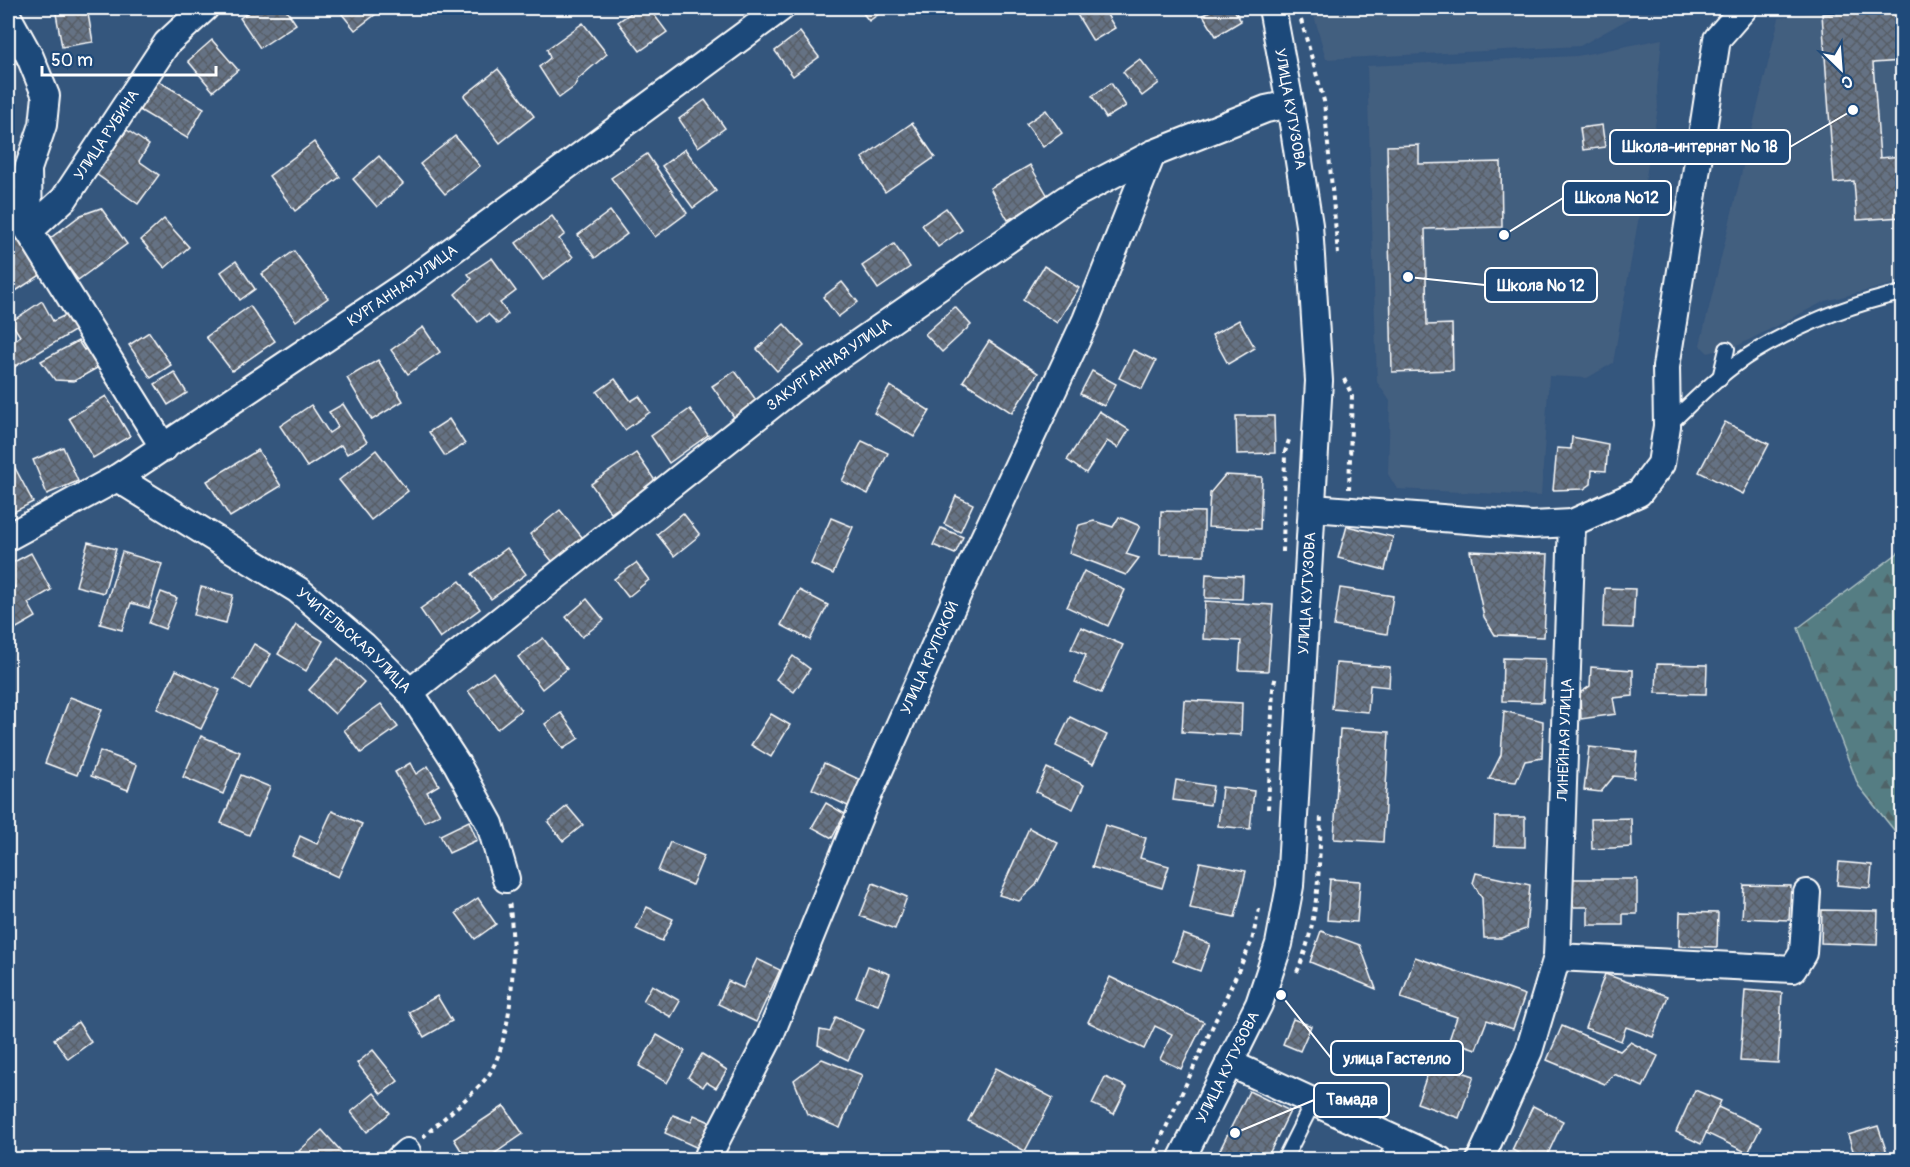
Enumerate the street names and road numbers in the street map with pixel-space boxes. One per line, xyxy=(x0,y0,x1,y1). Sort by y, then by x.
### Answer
street label: УЛИЦА КУТУЗОВА xyxy=(1270,47,1310,171)
street label: УЛИЦА РУБИНА xyxy=(70,86,143,183)
street label: КУРГАННАЯ УЛИЦА xyxy=(343,240,461,331)
street label: ЗАКУРГАННАЯ УЛИЦА xyxy=(763,313,895,415)
street label: УЛИЦА КУТУЗОВА xyxy=(1294,531,1320,655)
street label: УЧИТЕЛЬСКАЯ УЛИЦА xyxy=(293,583,415,697)
street label: УЛИЦА КРУПСКОЙ xyxy=(896,599,963,717)
street label: ЛИНЕЙНАЯ УЛИЦА xyxy=(1553,678,1576,803)
street label: УЛИЦА КУТУЗОВА xyxy=(1192,1008,1264,1126)

